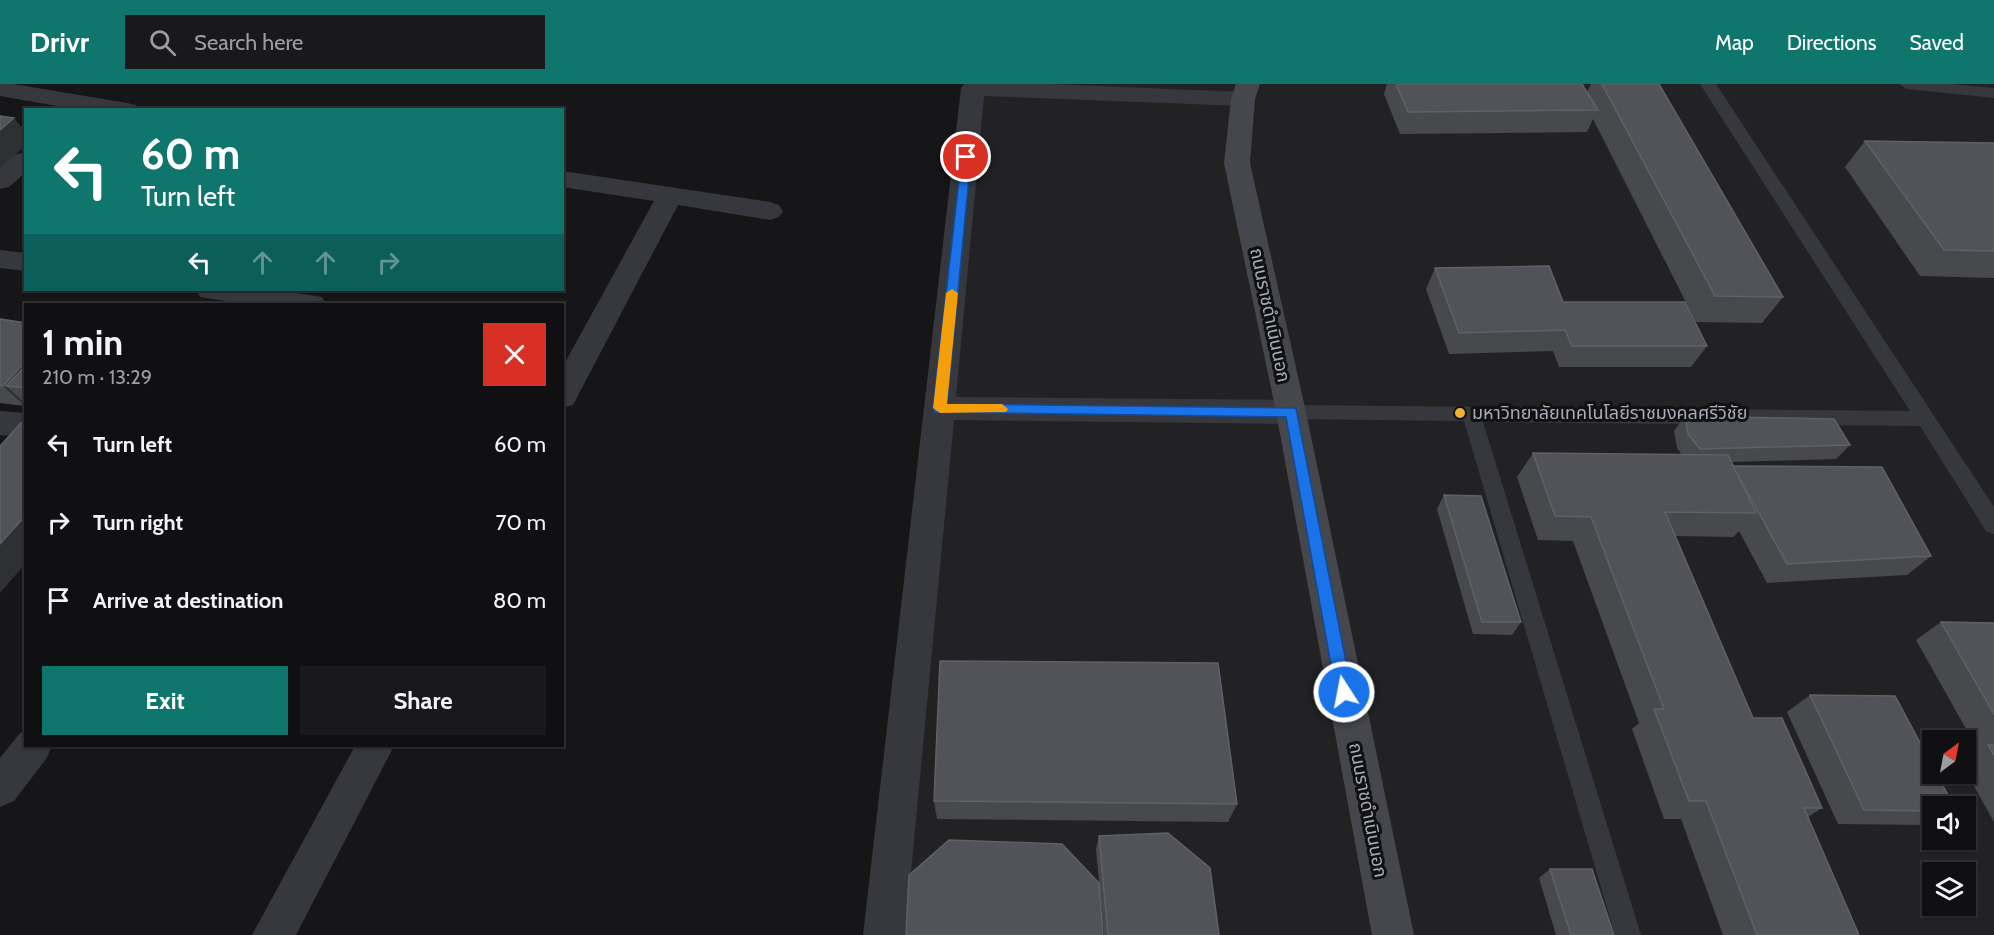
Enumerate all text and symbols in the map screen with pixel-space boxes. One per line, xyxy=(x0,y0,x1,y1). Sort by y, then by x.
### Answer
search box xyxy=(125,15,545,69)
text: Drivr xyxy=(30,25,89,59)
icon: search xyxy=(146,26,179,59)
text: Search here xyxy=(194,29,303,56)
text: Map xyxy=(1715,30,1754,55)
text: Directions xyxy=(1787,30,1876,55)
text: Saved xyxy=(1909,30,1964,55)
text: 60 m xyxy=(141,128,240,180)
pin xyxy=(940,131,991,182)
icon: left xyxy=(42,132,120,210)
icon: arrive xyxy=(949,140,982,173)
text: Turn left xyxy=(141,180,235,213)
icon: left xyxy=(183,246,216,279)
icon: ahead xyxy=(246,246,279,279)
icon: ahead xyxy=(309,246,342,279)
icon: right xyxy=(372,246,405,279)
street label: ถนนราชดำเนินนอก xyxy=(1245,246,1295,384)
text: 1 min xyxy=(42,320,123,364)
button: close xyxy=(483,323,546,386)
text: 210 m · 13:29 xyxy=(42,365,152,389)
place label: มหาวิทยาลัยเทคโนโลยีราชมงคลศรีวิชัย xyxy=(1472,402,1747,424)
marker: มหาวิทยาลัยเทคโนโลยีราชมงคลศรีวิชัย xyxy=(1453,406,1467,420)
icon: left xyxy=(42,428,75,461)
text: Turn left xyxy=(93,431,172,458)
text: 60 m xyxy=(494,431,546,458)
icon: right xyxy=(42,506,75,539)
text: Turn right xyxy=(93,509,183,536)
text: 70 m xyxy=(496,509,546,536)
icon: arrive xyxy=(42,584,75,617)
text: Arrive at destination xyxy=(93,587,283,614)
text: 80 m xyxy=(493,587,546,614)
position arrow xyxy=(1312,660,1376,724)
button: Exit xyxy=(42,666,288,735)
button: Share xyxy=(300,666,546,735)
north arrow xyxy=(1922,730,1976,784)
map controls xyxy=(1922,730,1976,916)
street label: ถนนราชดำเนินนอก xyxy=(1344,741,1392,879)
button: sound xyxy=(1922,796,1976,850)
button: layers xyxy=(1922,862,1976,916)

